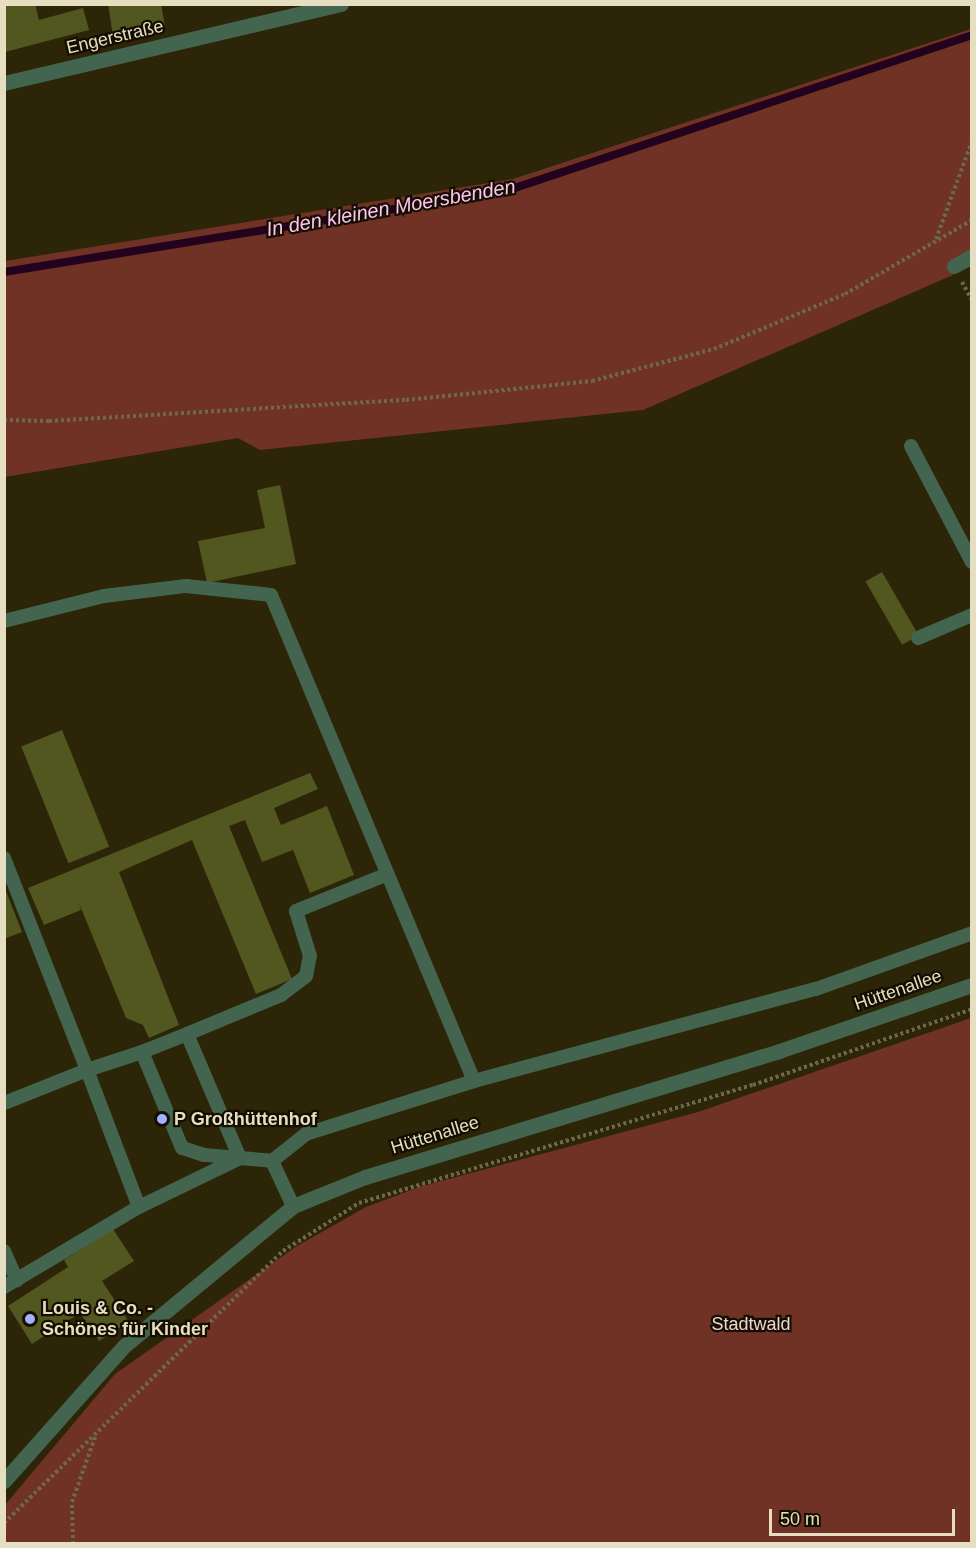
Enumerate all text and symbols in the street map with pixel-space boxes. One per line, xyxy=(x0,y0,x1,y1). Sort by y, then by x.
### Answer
street label: Engerstraße xyxy=(64,15,166,59)
water label: In den kleinen Moersbenden xyxy=(265,174,517,242)
street label: Hüttenallee xyxy=(851,965,945,1015)
place label: P Großhüttenhof xyxy=(174,1108,317,1130)
street label: Hüttenallee xyxy=(388,1111,482,1159)
marker: P Großhüttenhof xyxy=(155,1112,169,1126)
place label: Louis & Co. - Schönes für Kinder xyxy=(42,1298,208,1340)
marker: Louis & Co. - Schönes für Kinder xyxy=(23,1312,37,1326)
park label: Stadtwald xyxy=(711,1313,791,1335)
scale bar xyxy=(772,1497,958,1535)
text: 50 m xyxy=(780,1509,820,1529)

